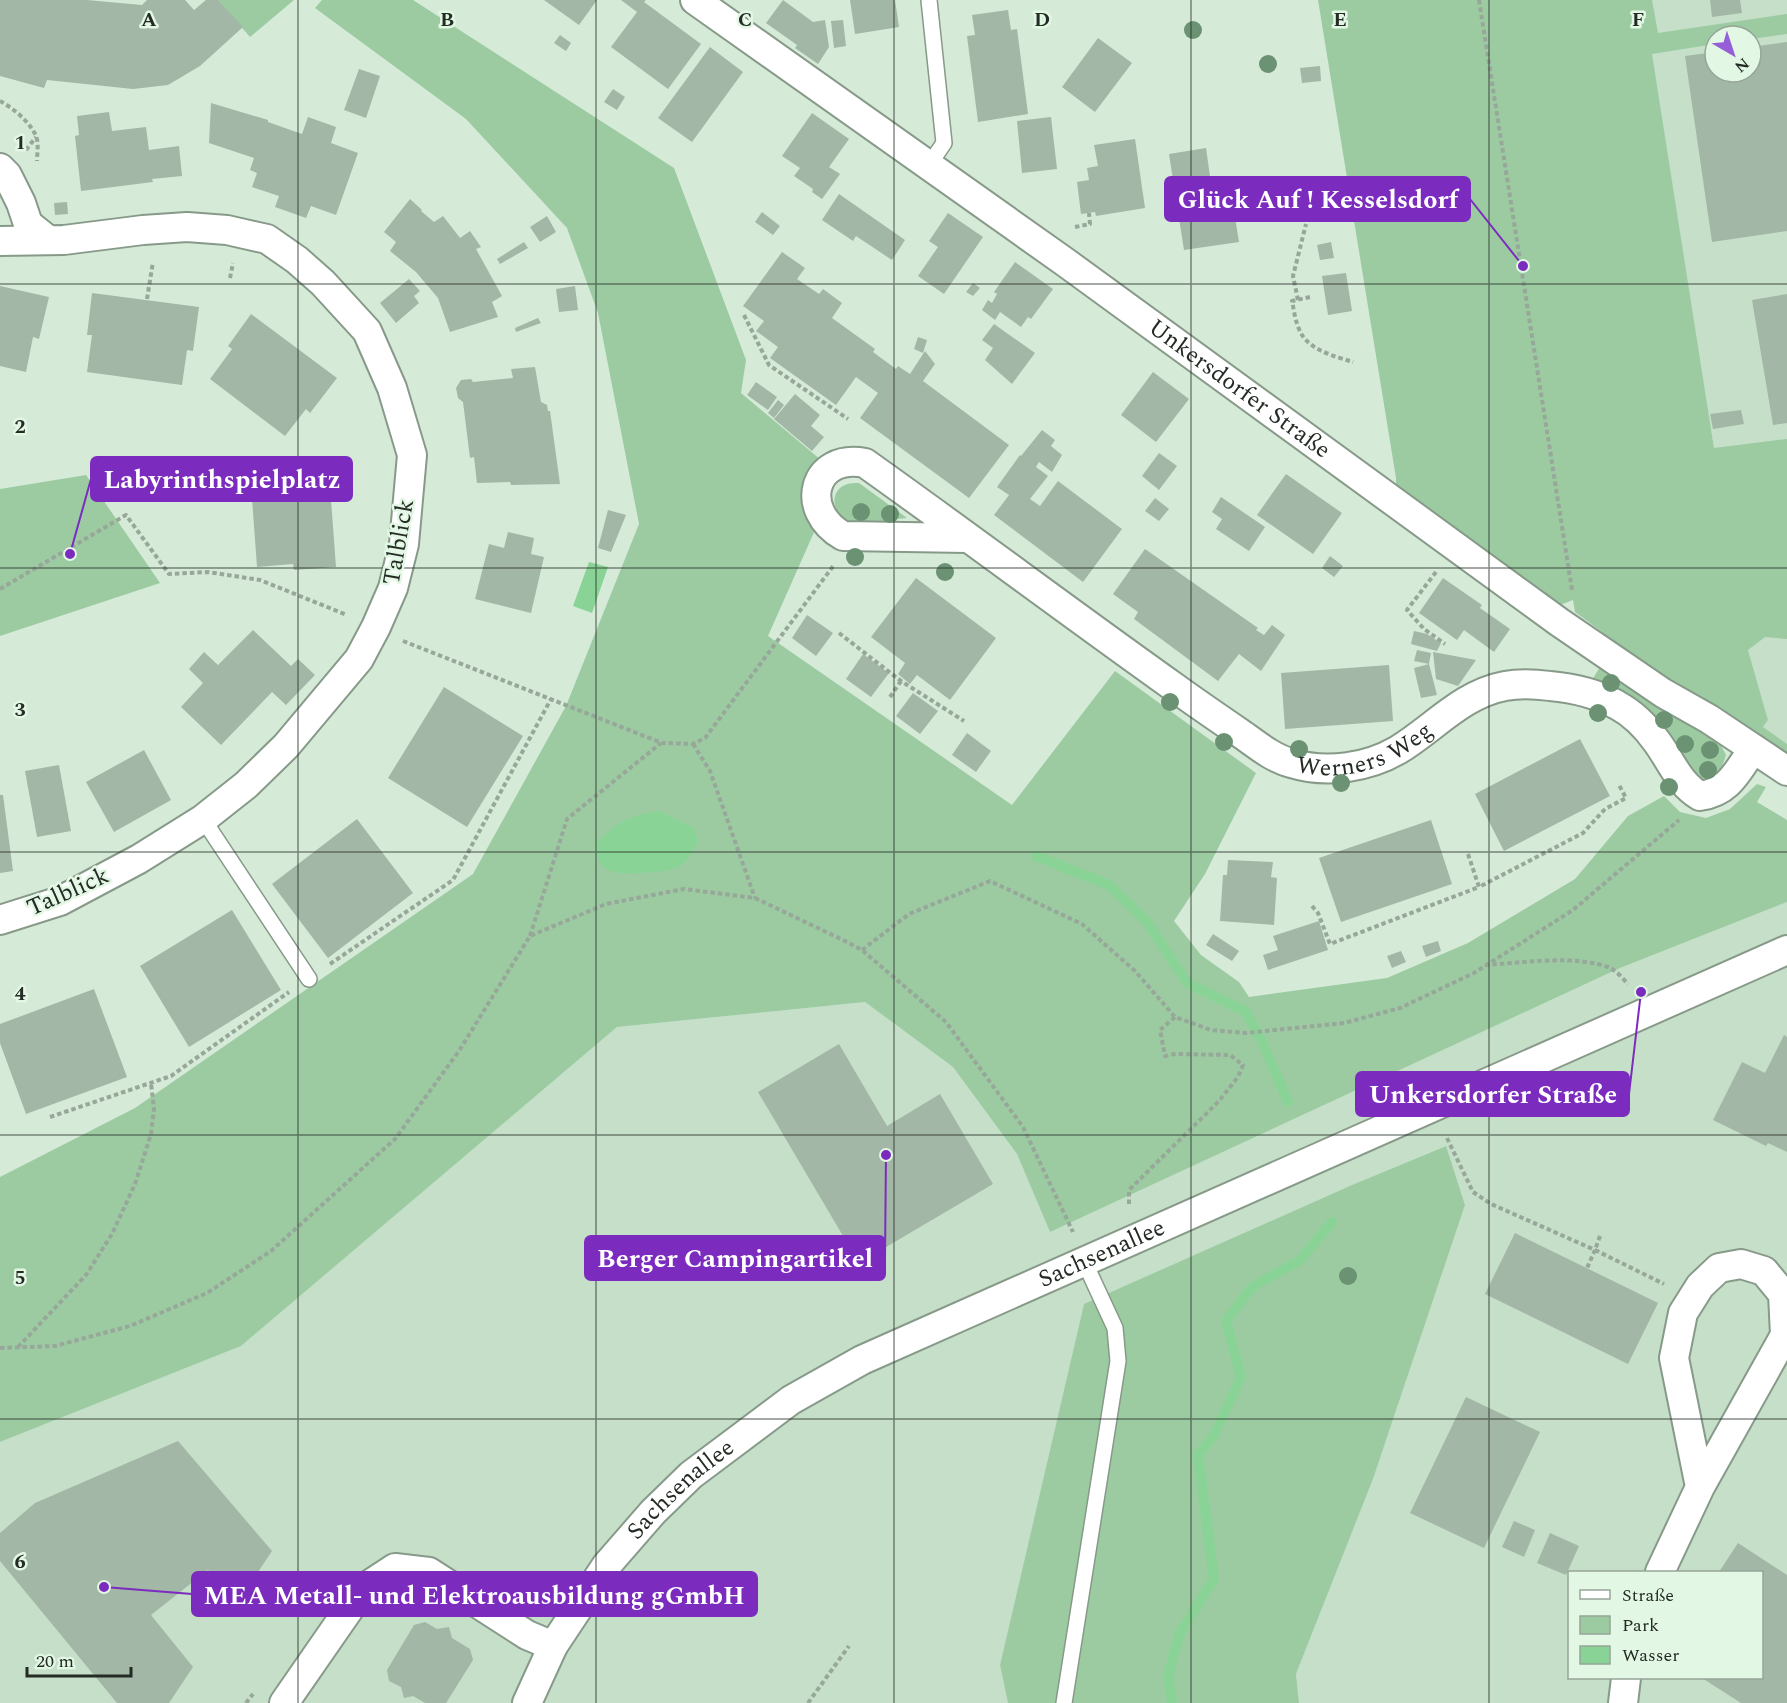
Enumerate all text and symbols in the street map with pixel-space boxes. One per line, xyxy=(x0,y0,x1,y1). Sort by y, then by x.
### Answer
text: A xyxy=(141,5,157,35)
text: B xyxy=(440,5,454,35)
text: C xyxy=(738,5,752,35)
text: D xyxy=(1034,5,1050,35)
text: E xyxy=(1333,5,1347,35)
text: F xyxy=(1632,5,1644,35)
north arrow xyxy=(1703,24,1763,84)
text: N xyxy=(1729,51,1754,78)
text: 1 xyxy=(14,128,26,158)
callout: Glück Auf ! Kesselsdorf xyxy=(1165,177,1470,221)
text: Glück Auf ! Kesselsdorf xyxy=(1178,180,1460,220)
street label: Unkersdorfer Straße xyxy=(1140,310,1338,468)
text: 2 xyxy=(14,412,26,442)
callout: Labyrinthspielplatz xyxy=(91,457,352,501)
text: Labyrinthspielplatz xyxy=(103,460,341,500)
street label: Talblick xyxy=(374,496,424,588)
text: 3 xyxy=(14,695,26,725)
street label: Werners Weg xyxy=(1294,713,1441,787)
street label: Talblick xyxy=(21,858,115,926)
text: 4 xyxy=(14,979,26,1009)
callout: Unkersdorfer Straße xyxy=(1356,1072,1629,1116)
text: Unkersdorfer Straße xyxy=(1369,1075,1617,1115)
street label: Sachsenallee xyxy=(1033,1210,1171,1298)
callout: Berger Campingartikel xyxy=(585,1236,885,1280)
text: Berger Campingartikel xyxy=(597,1239,873,1279)
text: 5 xyxy=(14,1263,26,1293)
street label: Sachsenallee xyxy=(619,1430,742,1548)
text: 6 xyxy=(14,1547,26,1577)
legend xyxy=(1568,1571,1763,1679)
callout: MEA Metall- und Elektroausbildung gGmbH xyxy=(192,1572,757,1616)
text: MEA Metall- und Elektroausbildung gGmbH xyxy=(203,1576,745,1616)
text: Straße xyxy=(1622,1582,1674,1609)
text: Park xyxy=(1622,1612,1659,1639)
scale bar xyxy=(27,1640,130,1678)
text: Wasser xyxy=(1622,1642,1679,1669)
text: 20 m xyxy=(36,1648,74,1675)

